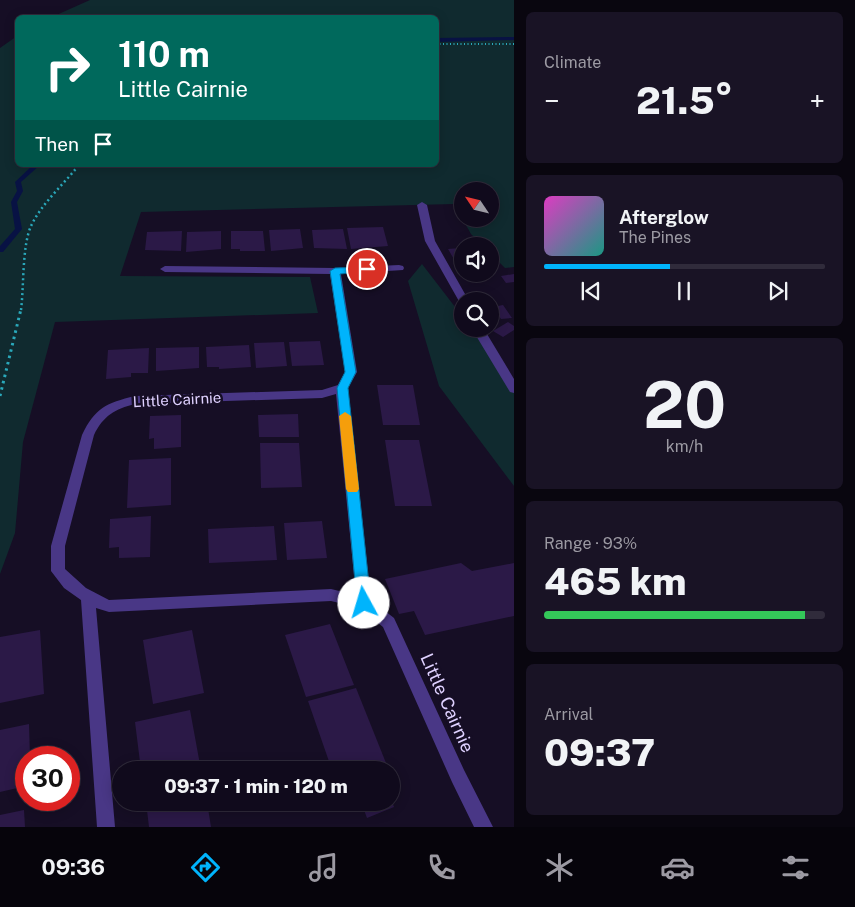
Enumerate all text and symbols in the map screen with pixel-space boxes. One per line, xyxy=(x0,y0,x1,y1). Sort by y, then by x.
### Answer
text: 110 m xyxy=(118,34,210,75)
icon: right xyxy=(35,35,100,100)
text: Climate xyxy=(544,53,601,72)
text: Little Cairnie xyxy=(118,76,248,102)
text: 21.5° xyxy=(636,78,733,123)
text: − xyxy=(544,84,560,117)
text: + xyxy=(809,84,825,117)
icon: arrive xyxy=(89,130,117,158)
text: Then xyxy=(35,133,79,155)
north arrow xyxy=(454,182,499,228)
map controls xyxy=(454,182,499,337)
text: Afterglow xyxy=(619,206,709,228)
text: The Pines xyxy=(619,228,691,247)
button: sound xyxy=(454,237,499,282)
pin xyxy=(346,248,388,290)
icon: arrive xyxy=(353,255,381,283)
icon: previous xyxy=(577,277,605,305)
icon: pause xyxy=(670,277,698,305)
icon: next xyxy=(764,277,792,305)
button: search xyxy=(454,292,499,337)
text: 20 xyxy=(643,366,726,443)
street label: Little Cairnie xyxy=(132,389,222,410)
text: km/h xyxy=(666,437,703,456)
text: Range · 93% xyxy=(544,534,637,553)
text: 465 km xyxy=(544,559,687,604)
position arrow xyxy=(337,576,389,628)
street label: Little Cairnie xyxy=(416,650,479,756)
text: Arrival xyxy=(544,705,593,724)
text: 09:37 xyxy=(544,730,655,775)
speed limit sign: 30 xyxy=(15,746,80,811)
text: 09:37 · 1 min · 120 m xyxy=(164,775,348,797)
icon: directions xyxy=(188,850,223,885)
icon: music xyxy=(306,850,341,885)
icon: phone xyxy=(424,850,459,885)
icon: climate xyxy=(542,850,577,885)
icon: car xyxy=(660,850,695,885)
icon: filters xyxy=(778,850,813,885)
text: 09:36 xyxy=(42,854,105,880)

